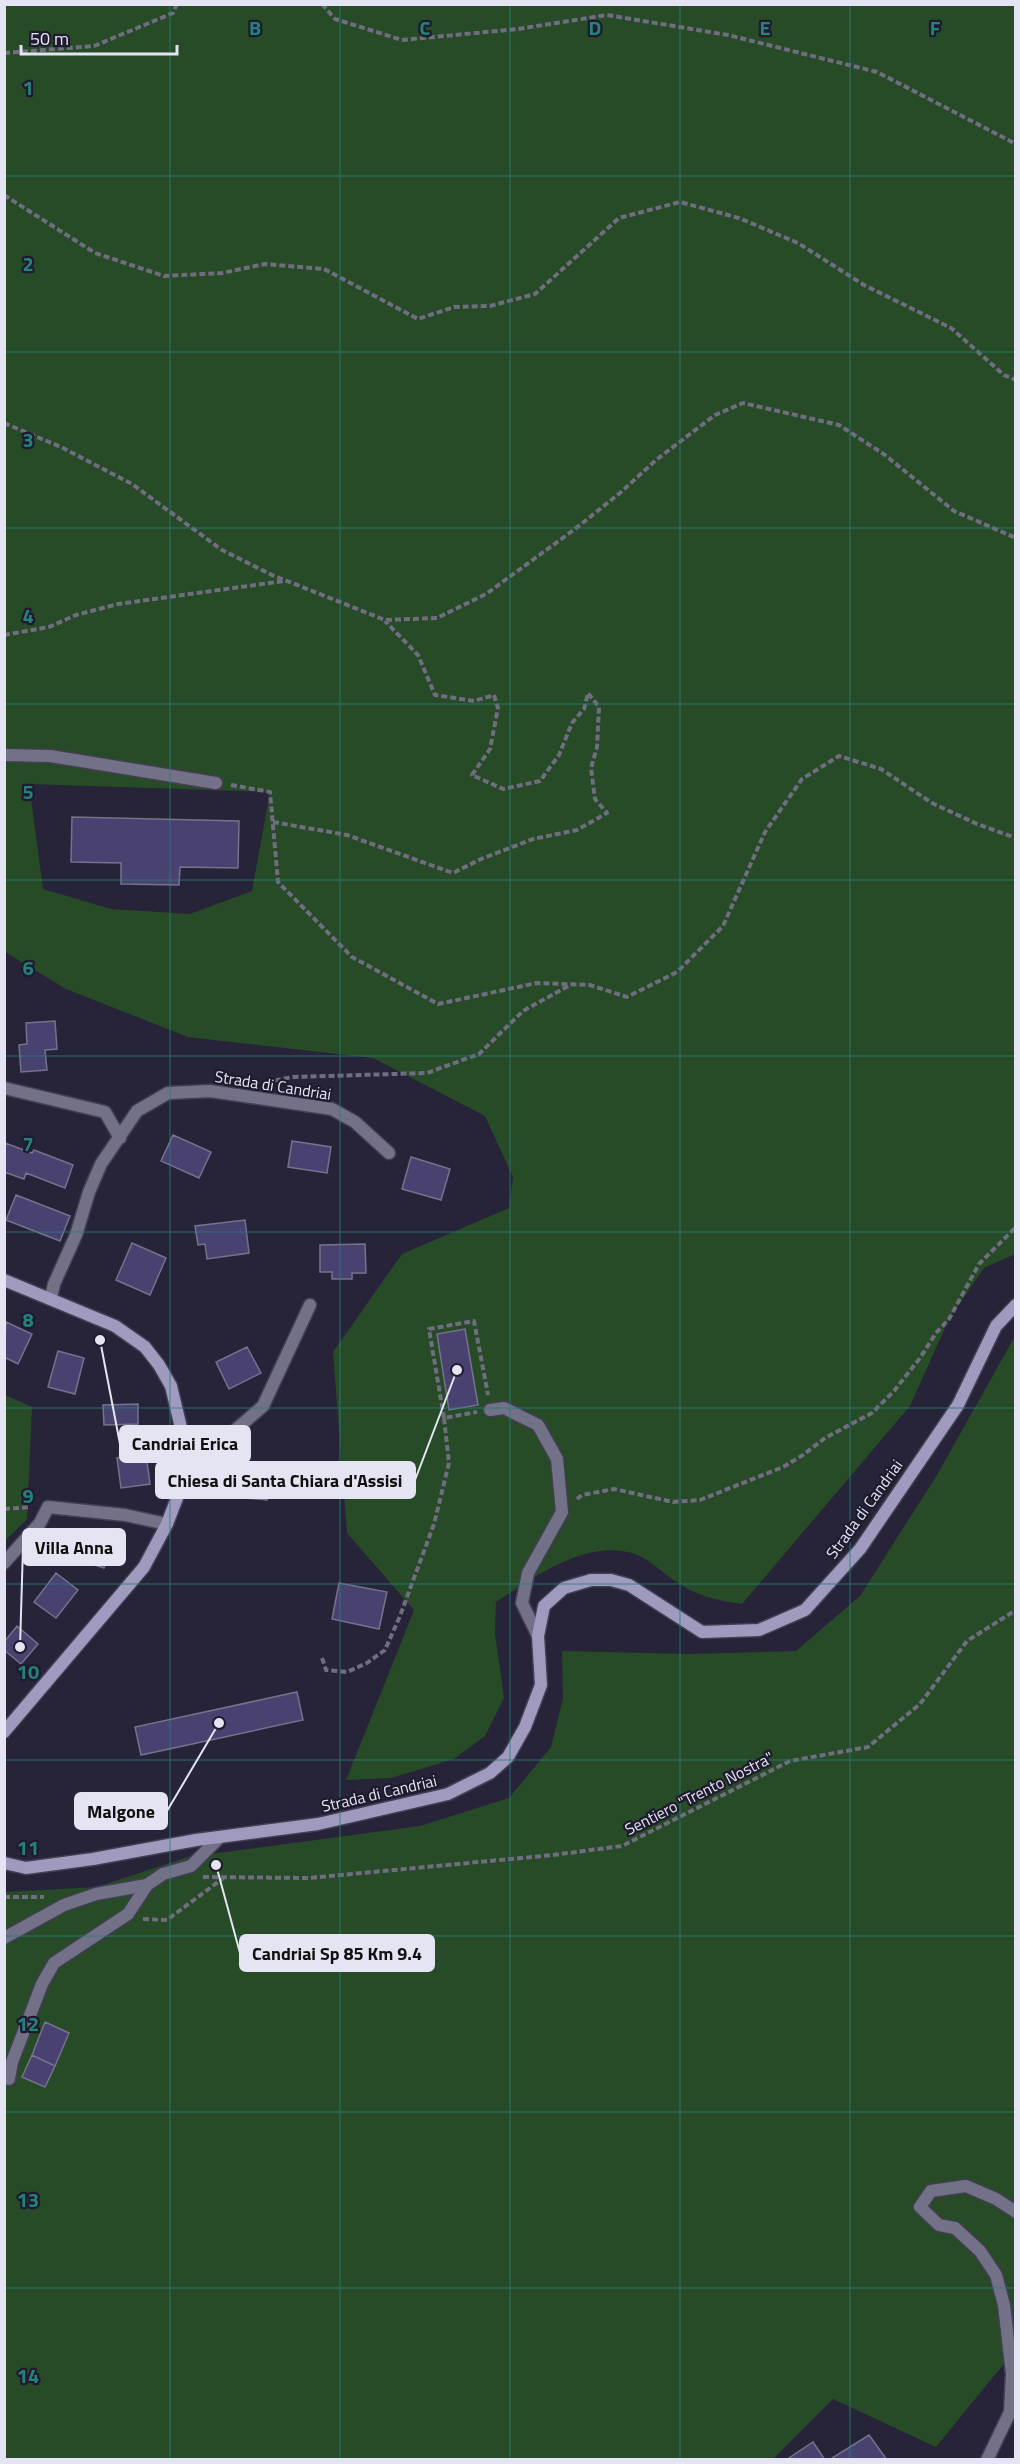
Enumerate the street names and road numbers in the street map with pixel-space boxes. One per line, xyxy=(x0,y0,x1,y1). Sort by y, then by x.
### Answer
street label: Strada di Candriai xyxy=(213,1064,333,1106)
street label: Strada di Candriai xyxy=(820,1454,908,1564)
street label: Sentiero "Trento Nostra" xyxy=(620,1745,778,1841)
street label: Strada di Candriai xyxy=(319,1768,439,1818)

